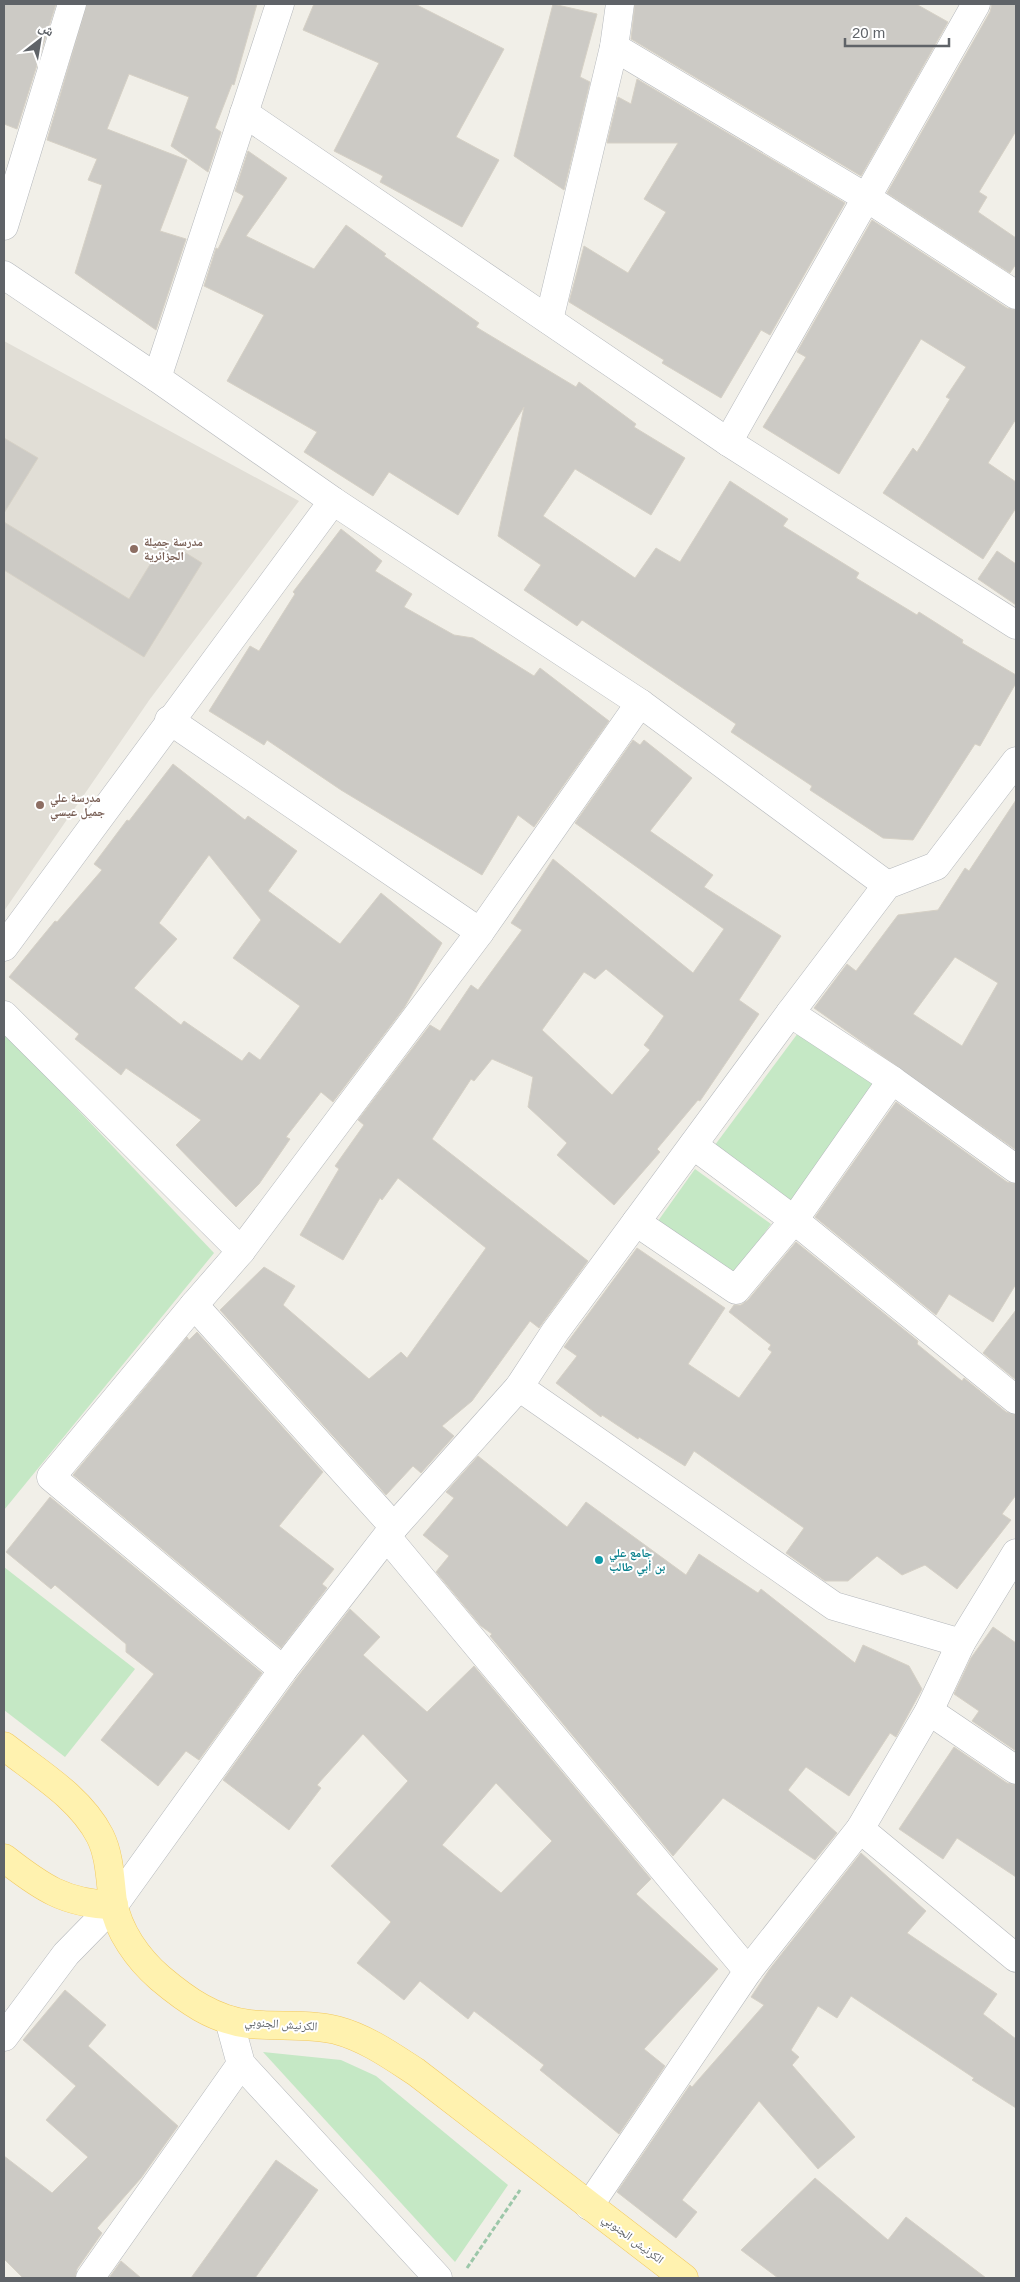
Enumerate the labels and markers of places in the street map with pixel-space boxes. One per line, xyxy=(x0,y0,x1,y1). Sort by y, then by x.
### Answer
place label: مدرسة جميلة الجزائرية xyxy=(144,535,203,563)
marker: مدرسة جميلة الجزائرية xyxy=(128,543,140,555)
place label: مدرسة علي جميل عيسي xyxy=(50,791,105,822)
marker: مدرسة علي جميل عيسي xyxy=(34,799,46,811)
place label: جامع علي بن أبي طالب xyxy=(609,1546,665,1577)
marker: جامع علي بن أبي طالب xyxy=(593,1554,605,1566)

